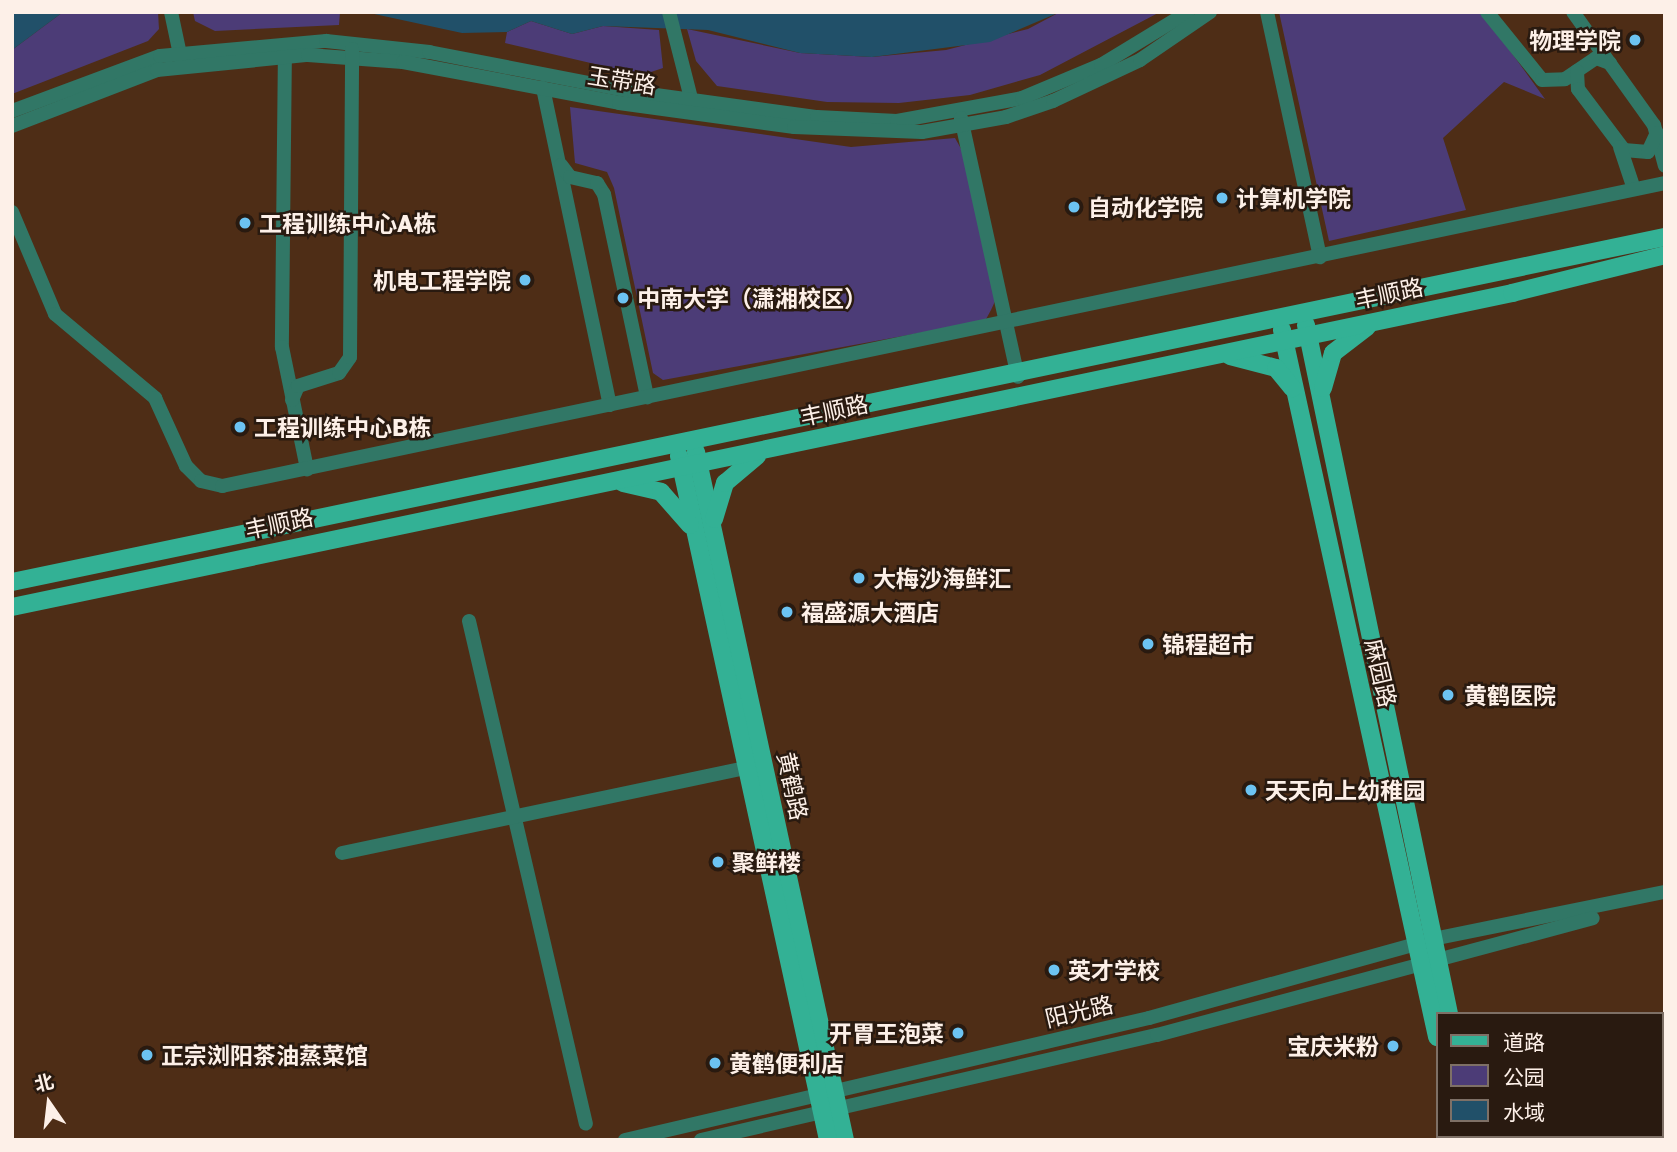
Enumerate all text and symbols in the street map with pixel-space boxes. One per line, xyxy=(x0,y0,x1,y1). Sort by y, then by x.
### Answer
place label: 物理学院 xyxy=(1529,26,1621,54)
marker: 物理学院 xyxy=(1627,32,1643,48)
street label: 玉带路 xyxy=(586,61,658,99)
place label: 计算机学院 xyxy=(1236,184,1351,212)
marker: 计算机学院 xyxy=(1214,190,1230,206)
place label: 自动化学院 xyxy=(1088,193,1203,221)
marker: 自动化学院 xyxy=(1066,199,1082,215)
place label: 工程训练中心A栋 xyxy=(259,209,436,237)
marker: 工程训练中心A栋 xyxy=(237,215,253,231)
place label: 机电工程学院 xyxy=(373,266,511,294)
marker: 机电工程学院 xyxy=(517,272,533,288)
street label: 丰顺路 xyxy=(1352,272,1426,314)
place label: 中南大学（潇湘校区） xyxy=(637,284,867,312)
marker: 中南大学（潇湘校区） xyxy=(615,290,631,306)
street label: 丰顺路 xyxy=(797,389,871,431)
place label: 工程训练中心B栋 xyxy=(254,413,431,441)
marker: 工程训练中心B栋 xyxy=(232,419,248,435)
street label: 丰顺路 xyxy=(242,502,316,544)
place label: 大梅沙海鲜汇 xyxy=(873,564,1011,592)
marker: 大梅沙海鲜汇 xyxy=(851,570,867,586)
place label: 福盛源大酒店 xyxy=(801,598,939,626)
marker: 福盛源大酒店 xyxy=(779,604,795,620)
place label: 锦程超市 xyxy=(1162,630,1254,658)
marker: 锦程超市 xyxy=(1140,636,1156,652)
street label: 麻园路 xyxy=(1360,636,1402,710)
place label: 黄鹤医院 xyxy=(1464,681,1556,709)
marker: 黄鹤医院 xyxy=(1438,685,1458,705)
street label: 黄鹤路 xyxy=(772,749,814,823)
place label: 天天向上幼稚园 xyxy=(1265,776,1426,804)
marker: 天天向上幼稚园 xyxy=(1243,782,1259,798)
place label: 聚鲜楼 xyxy=(732,848,801,876)
marker: 聚鲜楼 xyxy=(710,854,726,870)
place label: 英才学校 xyxy=(1068,956,1160,984)
marker: 英才学校 xyxy=(1046,962,1062,978)
street label: 阳光路 xyxy=(1042,990,1116,1032)
legend xyxy=(1436,1012,1663,1138)
place label: 开胃王泡菜 xyxy=(829,1019,944,1047)
marker: 开胃王泡菜 xyxy=(950,1025,966,1041)
text: 道路 xyxy=(1503,1029,1545,1055)
place label: 宝庆米粉 xyxy=(1287,1032,1379,1060)
marker: 宝庆米粉 xyxy=(1385,1038,1401,1054)
place label: 正宗浏阳茶油蒸菜馆 xyxy=(161,1041,368,1069)
marker: 正宗浏阳茶油蒸菜馆 xyxy=(139,1047,155,1063)
place label: 黄鹤便利店 xyxy=(729,1049,844,1077)
marker: 黄鹤便利店 xyxy=(707,1055,723,1071)
text: 公园 xyxy=(1503,1064,1545,1090)
north arrow xyxy=(14,1068,84,1138)
text: 北 xyxy=(32,1069,56,1096)
text: 水域 xyxy=(1503,1099,1545,1125)

